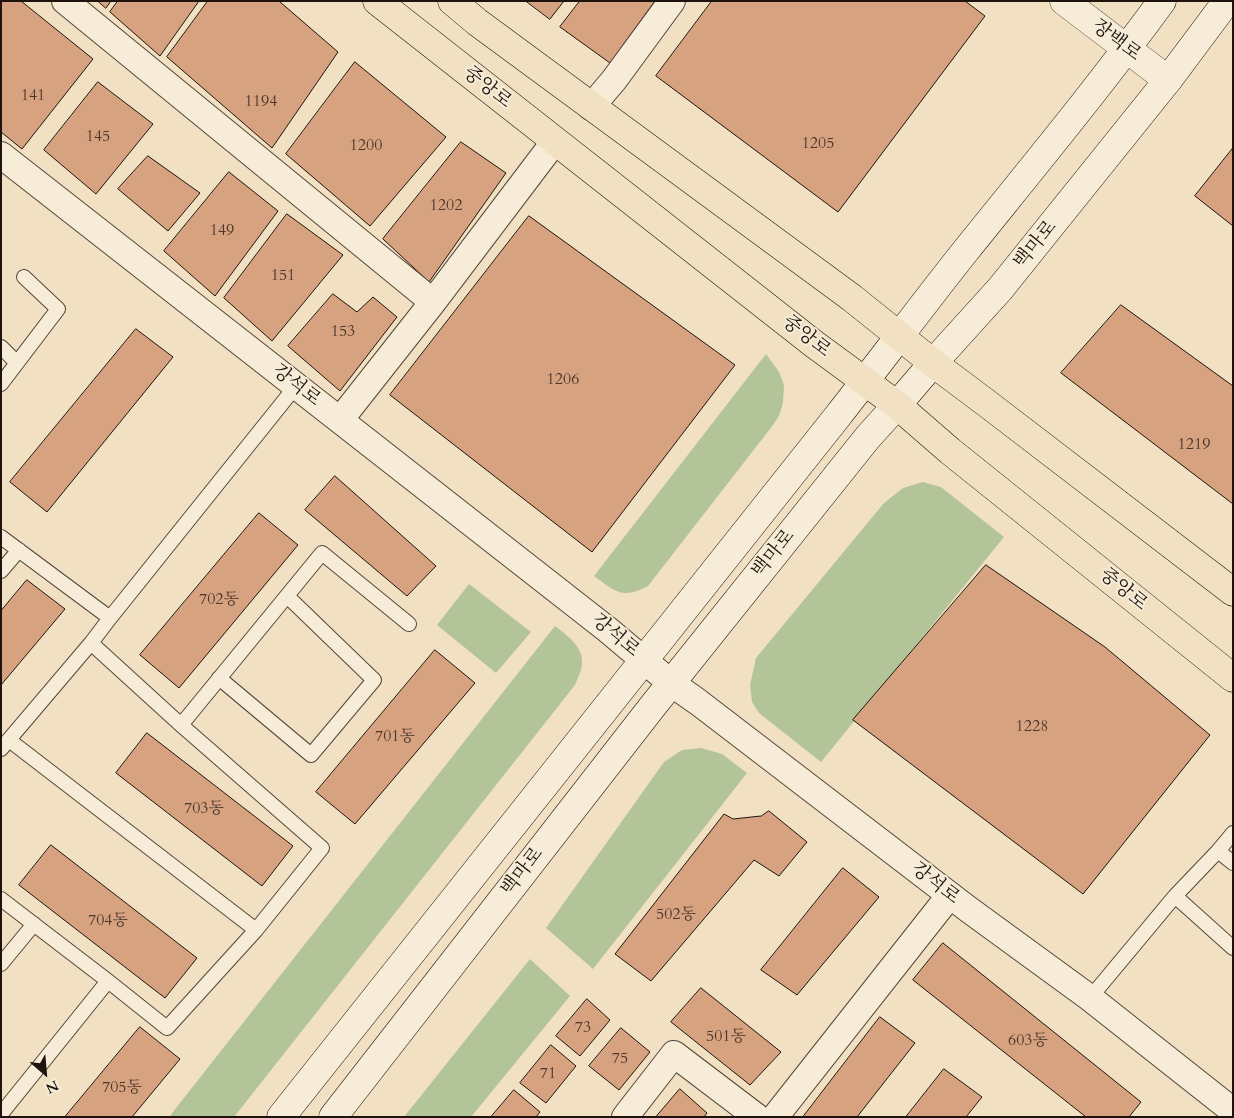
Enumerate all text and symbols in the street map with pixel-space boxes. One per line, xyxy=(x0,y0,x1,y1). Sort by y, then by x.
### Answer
street label: 장백로 xyxy=(1087,15,1145,67)
street label: 중앙로 xyxy=(458,62,516,114)
house number: 141 xyxy=(21,86,45,106)
house number: 1194 xyxy=(245,92,277,112)
house number: 145 xyxy=(86,127,110,147)
house number: 1205 xyxy=(802,134,834,154)
house number: 1200 xyxy=(350,136,382,156)
house number: 1202 xyxy=(430,196,462,216)
street label: 백마로 xyxy=(1010,216,1062,274)
house number: 149 xyxy=(210,221,234,241)
house number: 151 xyxy=(271,266,295,286)
street label: 중앙로 xyxy=(777,311,835,363)
house number: 153 xyxy=(331,322,355,342)
street label: 강석로 xyxy=(267,360,325,412)
house number: 1206 xyxy=(547,370,579,390)
house number: 1219 xyxy=(1178,435,1210,455)
street label: 백마로 xyxy=(748,525,800,583)
street label: 중앙로 xyxy=(1094,564,1152,616)
house number: 702동 xyxy=(199,590,239,610)
street label: 강석로 xyxy=(587,610,643,662)
house number: 1228 xyxy=(1016,717,1048,737)
house number: 701동 xyxy=(375,727,415,747)
house number: 703동 xyxy=(184,799,224,819)
street label: 백마로 xyxy=(497,843,549,901)
street label: 강석로 xyxy=(906,858,964,910)
house number: 502동 xyxy=(656,905,696,925)
house number: 704동 xyxy=(88,911,128,931)
house number: 73 xyxy=(575,1018,591,1038)
house number: 501동 xyxy=(706,1027,746,1047)
house number: 603동 xyxy=(1008,1031,1048,1051)
north arrow xyxy=(20,1048,70,1098)
house number: 75 xyxy=(612,1049,628,1069)
house number: 71 xyxy=(540,1064,556,1084)
text: N xyxy=(42,1076,62,1098)
house number: 705동 xyxy=(102,1078,142,1098)

